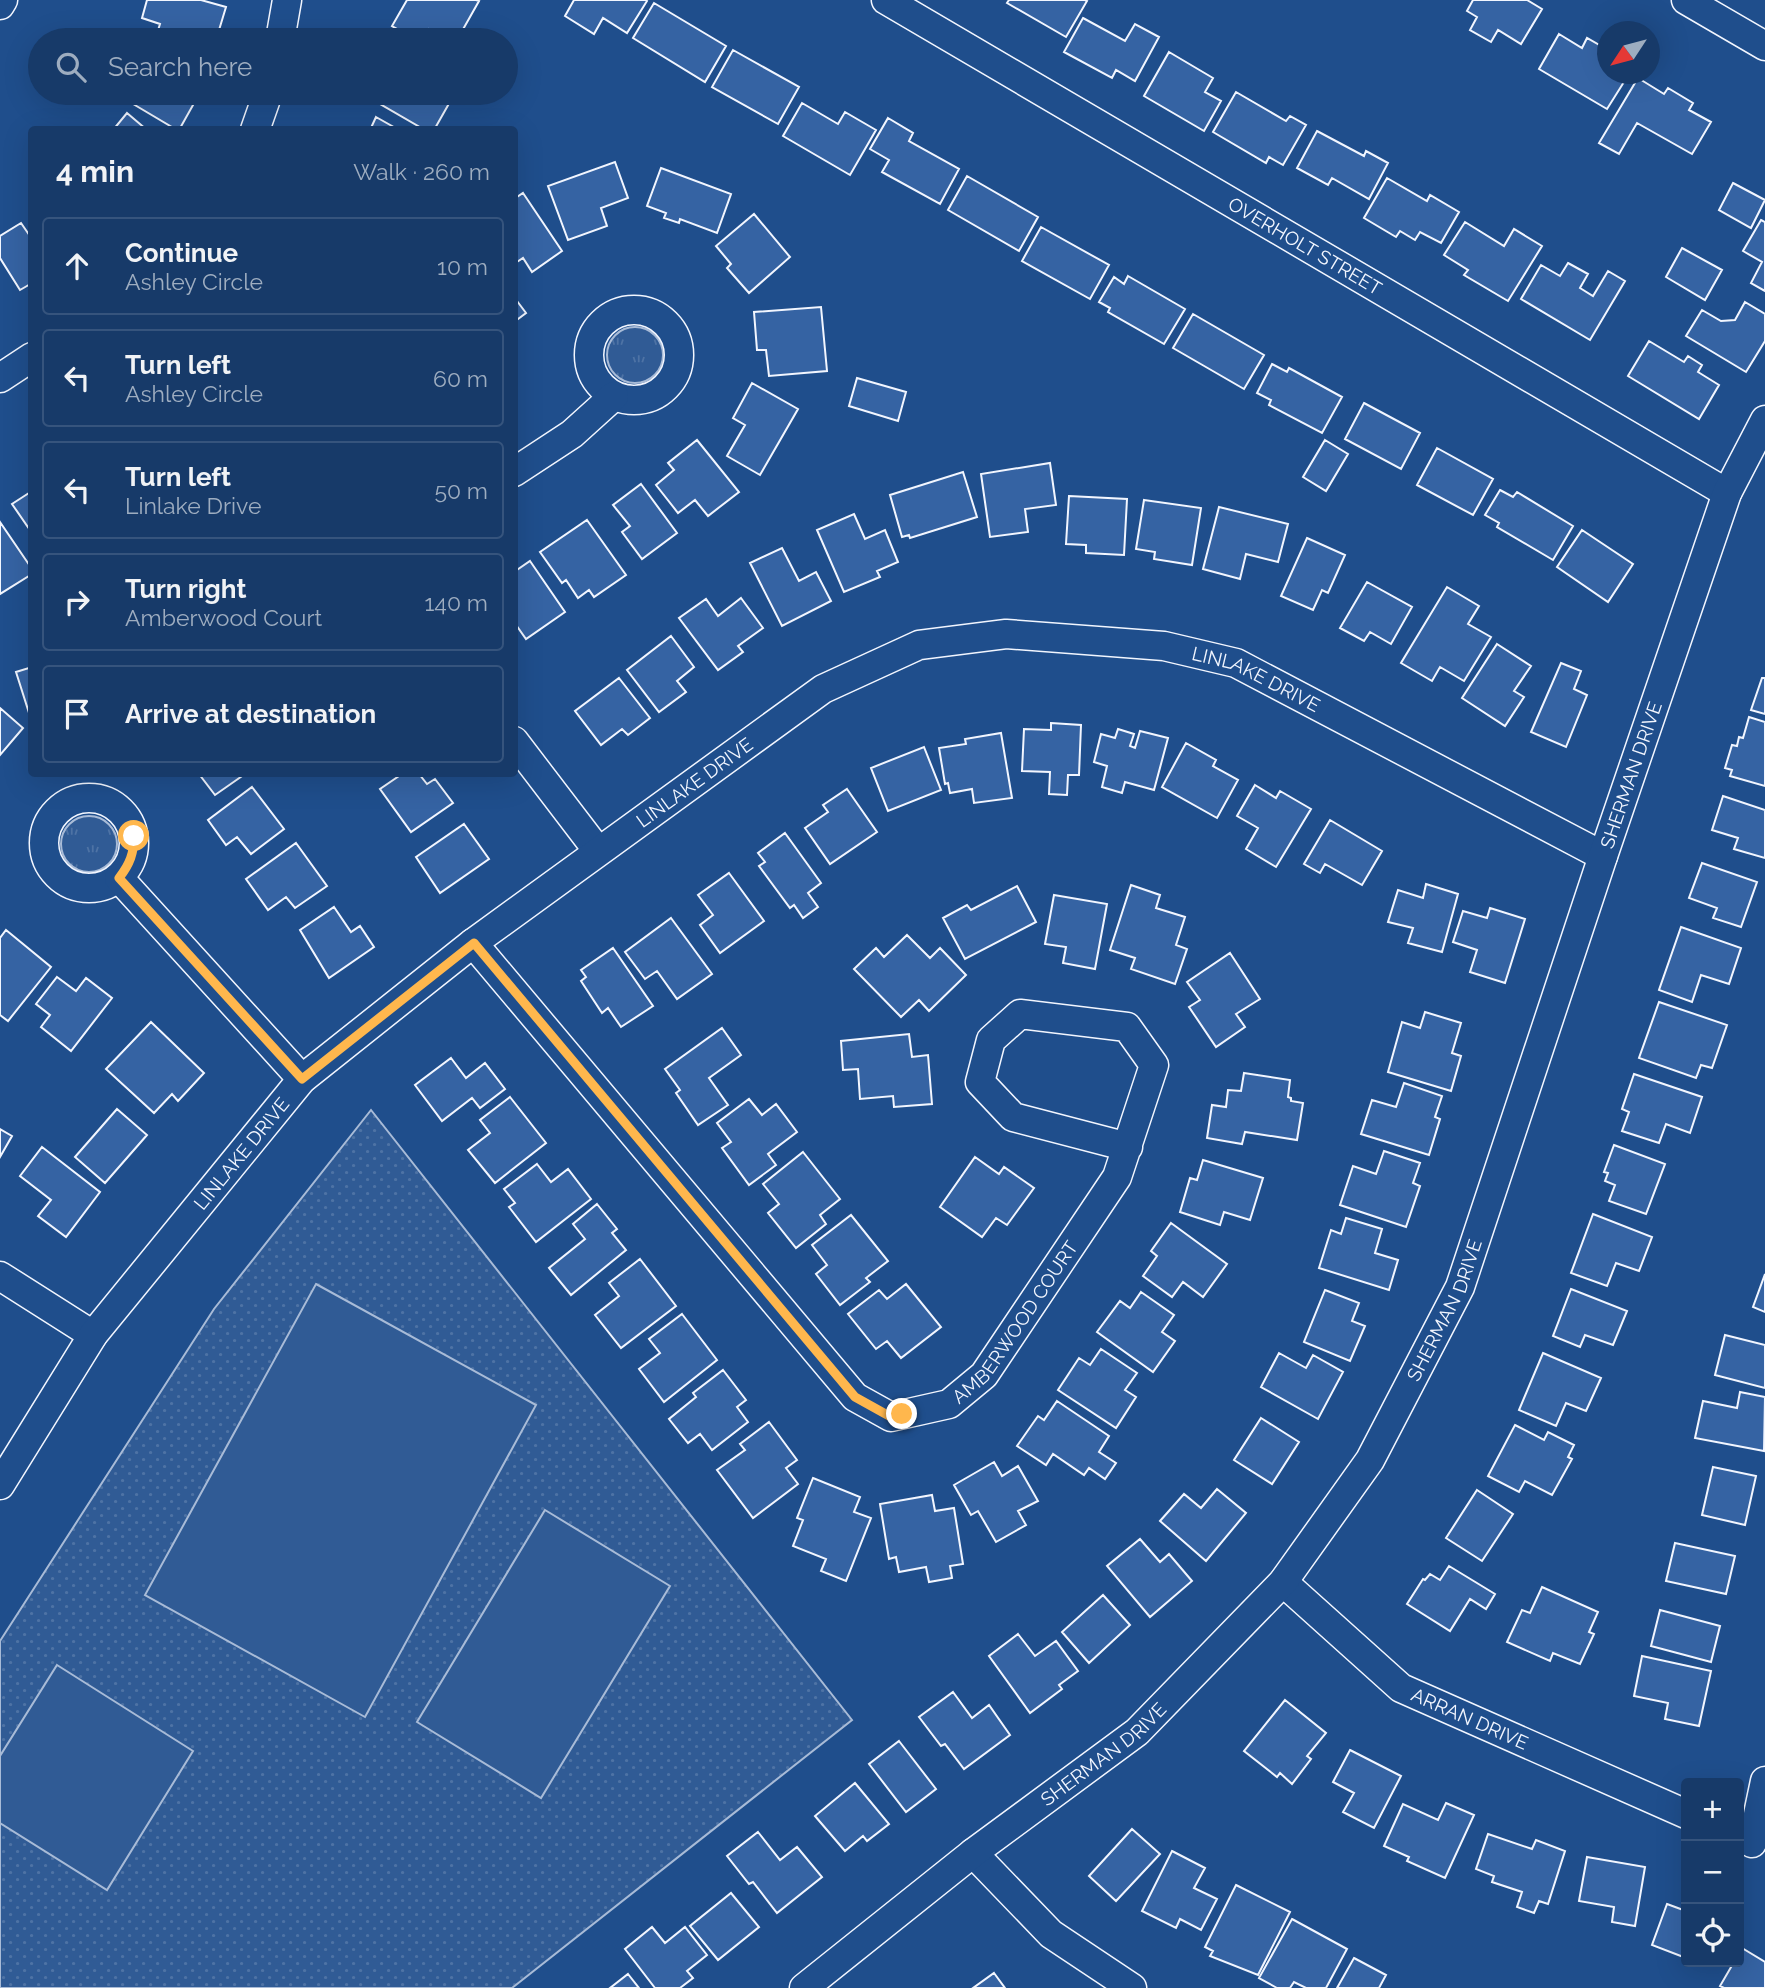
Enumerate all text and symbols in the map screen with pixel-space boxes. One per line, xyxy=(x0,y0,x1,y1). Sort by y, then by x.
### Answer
north arrow xyxy=(1597,21,1660,84)
search box xyxy=(28,28,518,105)
icon: search xyxy=(52,48,90,86)
text: Search here xyxy=(108,52,252,82)
text: 4 min xyxy=(56,154,134,189)
text: Walk · 260 m xyxy=(353,158,490,185)
street label: OVERHOLT STREET xyxy=(1225,192,1386,300)
text: Continue xyxy=(125,238,238,268)
icon: ahead xyxy=(58,247,96,285)
text: 10 m xyxy=(437,253,488,280)
text: Ashley Circle xyxy=(125,268,263,295)
text: Turn left xyxy=(125,350,231,380)
icon: left xyxy=(58,359,96,397)
text: 60 m xyxy=(433,365,488,392)
text: Ashley Circle xyxy=(125,380,263,407)
text: Turn left xyxy=(125,462,231,492)
icon: left xyxy=(58,471,96,509)
text: 50 m xyxy=(434,477,488,504)
text: Linlake Drive xyxy=(125,492,261,519)
text: Turn right xyxy=(125,574,246,604)
icon: right xyxy=(58,583,96,621)
text: 140 m xyxy=(425,589,488,616)
text: Amberwood Court xyxy=(125,604,322,631)
street label: LINLAKE DRIVE xyxy=(1190,642,1324,716)
icon: arrive xyxy=(58,695,96,733)
text: Arrive at destination xyxy=(125,699,376,729)
street label: SHERMAN DRIVE xyxy=(1595,699,1666,851)
street label: LINLAKE DRIVE xyxy=(632,733,757,832)
route start xyxy=(118,820,149,851)
street label: LINLAKE DRIVE xyxy=(189,1093,294,1214)
street label: AMBERWOOD COURT xyxy=(948,1236,1082,1408)
street label: SHERMAN DRIVE xyxy=(1402,1236,1486,1385)
route end xyxy=(886,1398,917,1429)
street label: ARRAN DRIVE xyxy=(1408,1683,1532,1754)
street label: SHERMAN DRIVE xyxy=(1036,1698,1171,1810)
map controls xyxy=(1681,1778,1744,1967)
button: + xyxy=(1681,1778,1744,1841)
button: − xyxy=(1681,1841,1744,1904)
button: locate xyxy=(1681,1904,1744,1967)

